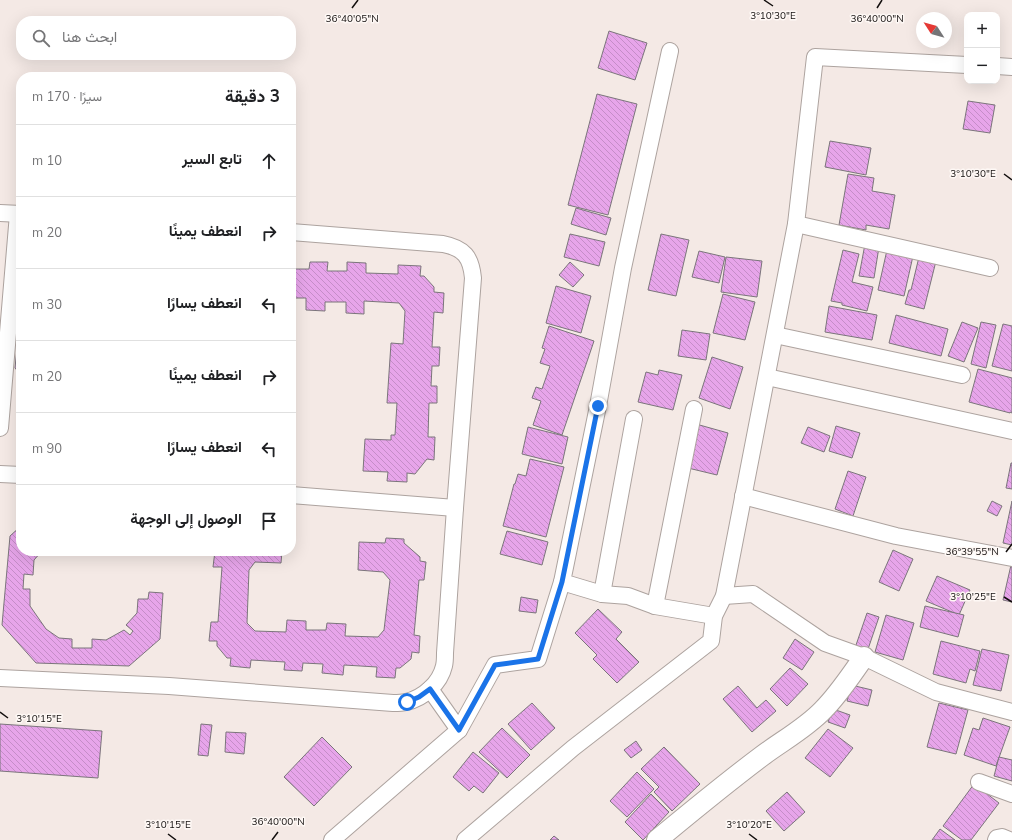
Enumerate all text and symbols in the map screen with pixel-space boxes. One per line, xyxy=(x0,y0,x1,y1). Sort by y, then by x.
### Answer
text: 3°10'30"E xyxy=(750,9,796,23)
text: 36°40'05"N xyxy=(325,12,379,26)
text: 36°40'00"N xyxy=(850,12,904,26)
north arrow xyxy=(916,12,952,48)
map controls xyxy=(964,12,1000,84)
button: + xyxy=(964,12,1000,48)
search box xyxy=(16,16,296,60)
icon: search xyxy=(30,27,52,49)
text: ابحث هنا xyxy=(62,27,117,47)
button: − xyxy=(964,48,1000,84)
text: 3 دقيقة xyxy=(225,85,280,108)
text: سيرًا · 170 m xyxy=(32,88,102,106)
text: تابع السير xyxy=(182,149,242,169)
icon: ahead xyxy=(258,150,280,172)
text: 10 m xyxy=(32,152,62,170)
text: 3°10'30"E xyxy=(950,167,996,181)
text: انعطف يمينًا xyxy=(169,221,242,241)
icon: right xyxy=(258,222,280,244)
text: 20 m xyxy=(32,224,62,242)
text: انعطف يسارًا xyxy=(167,293,242,313)
icon: left xyxy=(258,294,280,316)
text: 30 m xyxy=(32,296,62,314)
text: انعطف يمينًا xyxy=(169,365,242,385)
icon: right xyxy=(258,366,280,388)
text: 20 m xyxy=(32,368,62,386)
route end xyxy=(589,397,607,415)
text: انعطف يسارًا xyxy=(167,437,242,457)
icon: left xyxy=(258,438,280,460)
text: 90 m xyxy=(32,440,62,458)
text: الوصول إلى الوجهة xyxy=(130,509,242,529)
icon: arrive xyxy=(258,510,280,532)
text: 36°39'55"N xyxy=(945,545,999,559)
text: 3°10'25"E xyxy=(950,590,996,604)
route start xyxy=(398,693,416,711)
text: 3°10'15"E xyxy=(16,712,62,726)
text: 36°40'00"N xyxy=(251,815,305,829)
text: 3°10'15"E xyxy=(145,818,191,832)
text: 3°10'20"E xyxy=(726,818,772,832)

